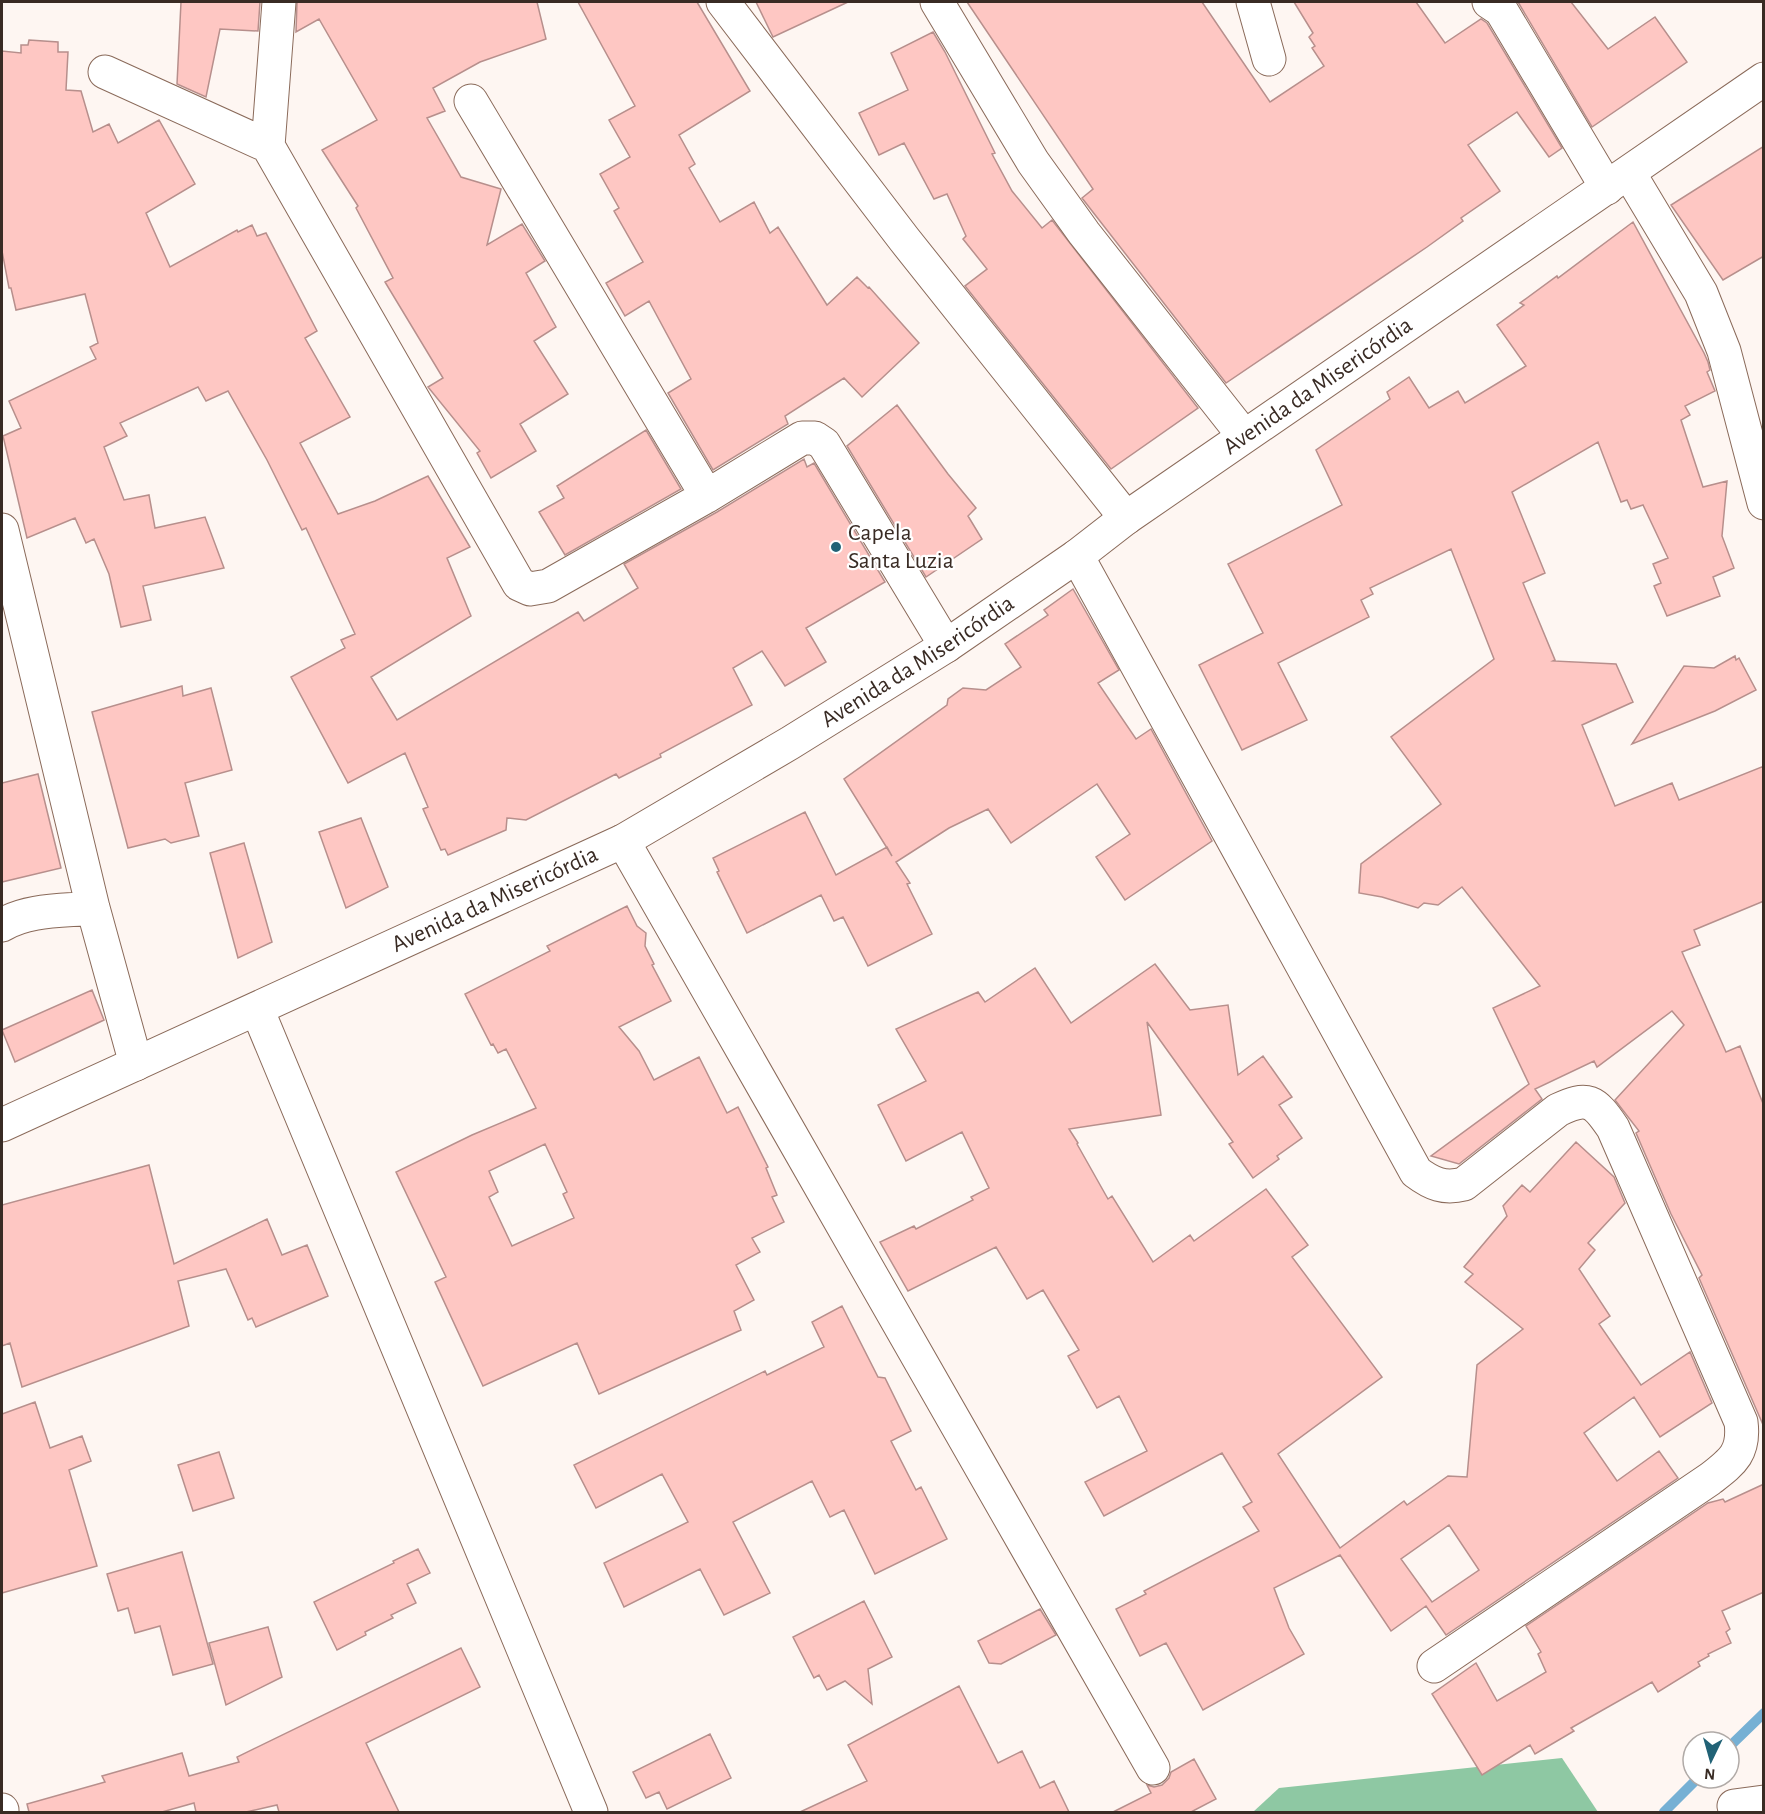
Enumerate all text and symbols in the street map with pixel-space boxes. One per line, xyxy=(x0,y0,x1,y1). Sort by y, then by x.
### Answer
street label: Avenida da Misericórdia xyxy=(1219,313,1417,459)
place label: Capela Santa Luzia xyxy=(848,521,954,573)
marker: Capela Santa Luzia xyxy=(829,540,843,554)
street label: Avenida da Misericórdia xyxy=(817,591,1018,732)
street label: Avenida da Misericórdia xyxy=(388,842,602,957)
north arrow xyxy=(1681,1730,1741,1790)
text: N xyxy=(1704,1765,1716,1782)

